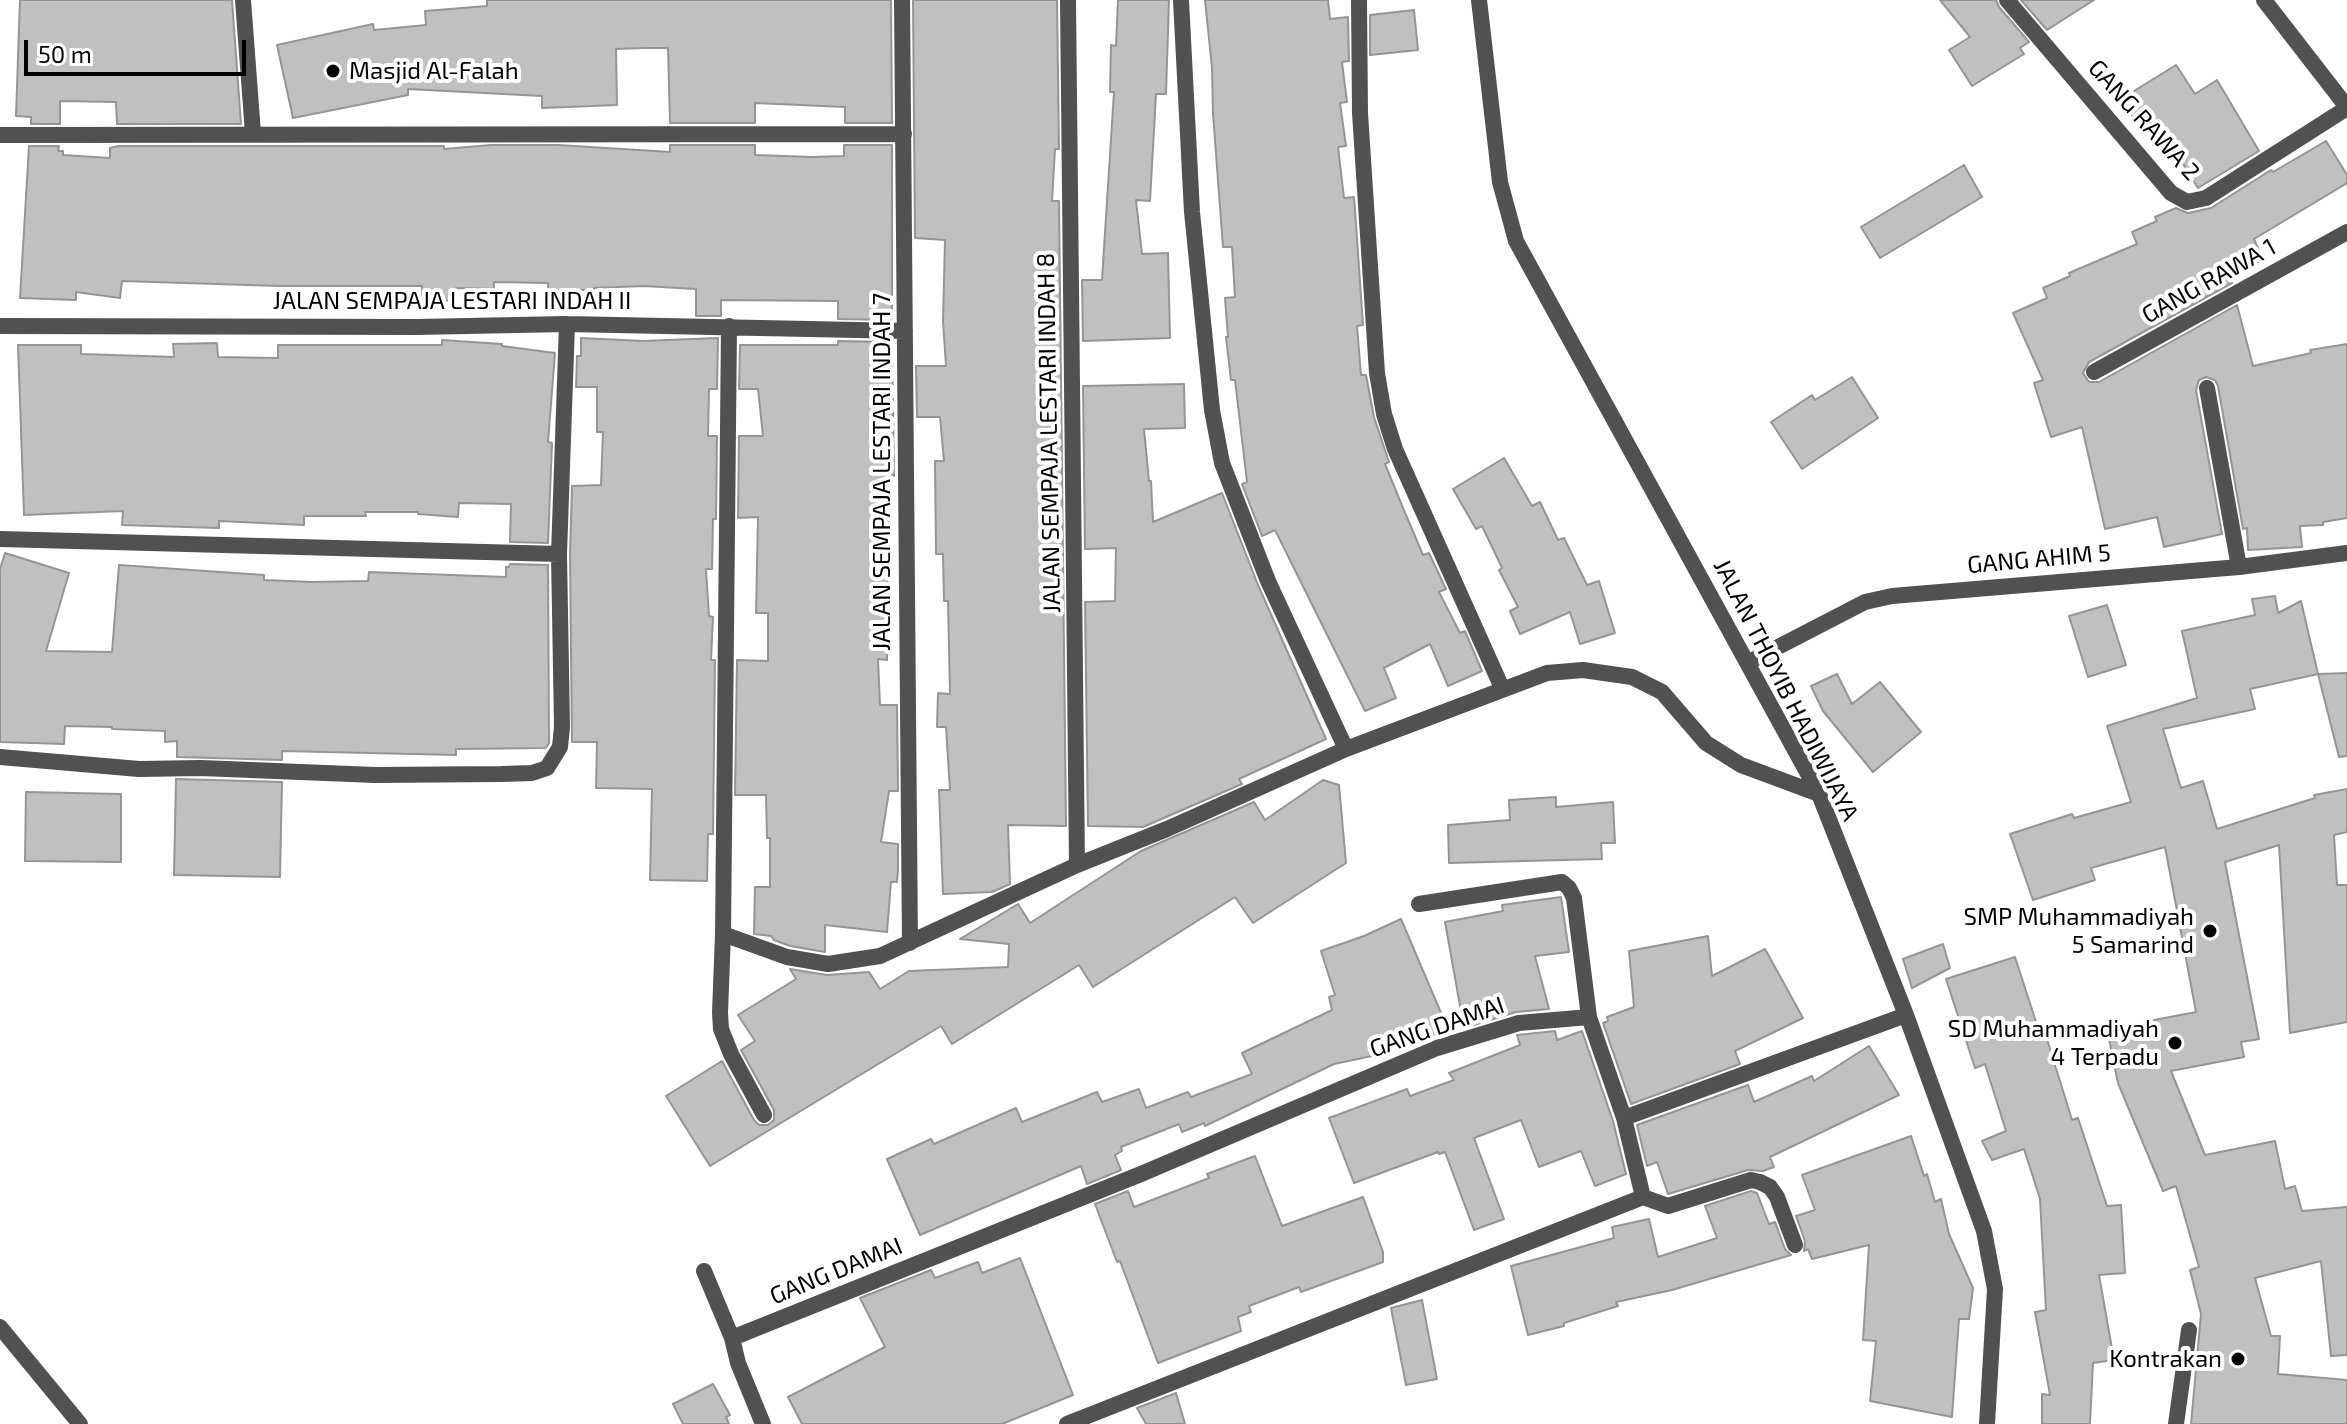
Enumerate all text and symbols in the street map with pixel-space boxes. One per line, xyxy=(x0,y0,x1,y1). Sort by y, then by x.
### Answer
scale bar xyxy=(28,24,250,74)
text: 50 m xyxy=(38,39,92,68)
street label: GANG RAWA 2 xyxy=(2082,54,2206,186)
place label: Masjid Al-Falah xyxy=(349,57,519,85)
marker: Masjid Al-Falah xyxy=(324,62,342,80)
street label: GANG RAWA 1 xyxy=(2137,232,2281,330)
street label: JALAN SEMPAJA LESTARI INDAH 8 xyxy=(1031,253,1067,613)
street label: JALAN SEMPAJA LESTARI INDAH II xyxy=(273,287,631,315)
street label: JALAN SEMPAJA LESTARI INDAH 7 xyxy=(868,293,896,651)
street label: GANG AHIM 5 xyxy=(1966,538,2112,580)
street label: JALAN THOYIB HADIWIJAYA xyxy=(1707,554,1865,826)
place label: SMP Muhammadiyah 5 Samarind xyxy=(1964,903,2194,959)
marker: SMP Muhammadiyah 5 Samarind xyxy=(2201,922,2219,940)
street label: GANG DAMAI xyxy=(1366,991,1508,1063)
place label: SD Muhammadiyah 4 Terpadu xyxy=(1948,1015,2159,1071)
marker: SD Muhammadiyah 4 Terpadu xyxy=(2166,1034,2184,1052)
street label: GANG DAMAI xyxy=(766,1231,906,1311)
place label: Kontrakan xyxy=(2109,1345,2222,1373)
marker: Kontrakan xyxy=(2229,1350,2247,1368)

